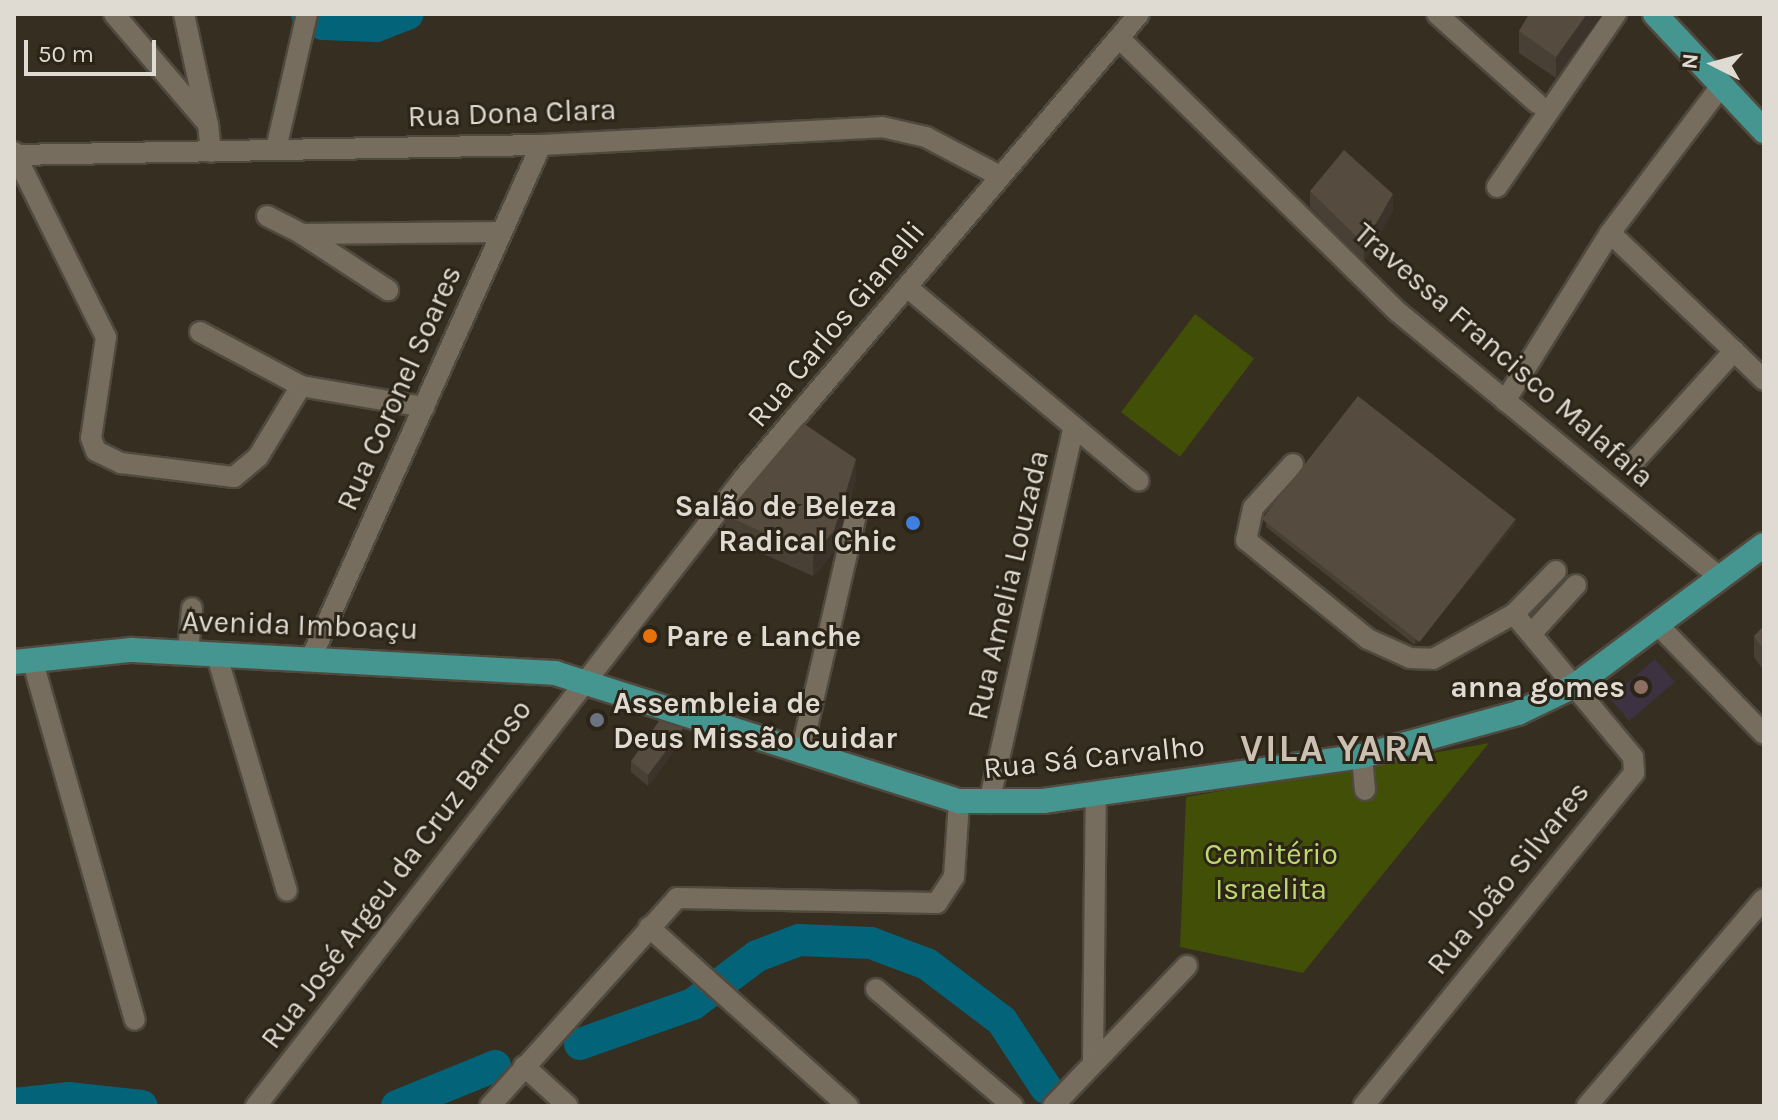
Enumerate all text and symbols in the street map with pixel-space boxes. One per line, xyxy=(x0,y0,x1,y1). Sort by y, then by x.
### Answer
scale bar xyxy=(28,24,160,74)
north arrow xyxy=(1674,24,1754,104)
text: 50 m xyxy=(38,40,94,68)
text: N xyxy=(1676,52,1704,71)
street label: Rua Dona Clara xyxy=(407,91,617,135)
street label: Rua Carlos Gianelli xyxy=(739,214,933,434)
street label: Travessa Francisco Malafaia xyxy=(1347,215,1661,495)
street label: Rua Coronel Soares xyxy=(329,260,469,516)
street label: Rua Amelia Louzada xyxy=(959,447,1057,723)
place label: Salão de Beleza Radical Chic xyxy=(674,488,897,558)
marker: Salão de Beleza Radical Chic xyxy=(904,514,922,532)
street label: Avenida Imboaçu xyxy=(181,603,419,647)
place label: Pare e Lanche xyxy=(666,618,861,654)
marker: Pare e Lanche xyxy=(641,627,659,645)
place label: anna gomes xyxy=(1450,669,1625,705)
marker: anna gomes xyxy=(1632,678,1650,696)
place label: Assembleia de Deus Missão Cuidar xyxy=(613,685,897,756)
street label: Rua José Argeu da Cruz Barroso xyxy=(253,692,539,1056)
marker: Assembleia de Deus Missão Cuidar xyxy=(588,711,606,729)
district label: VILA YARA xyxy=(1240,726,1436,772)
street label: Rua Sá Carvalho xyxy=(982,727,1206,787)
street label: Rua João Silvares xyxy=(1419,774,1597,982)
park label: Cemitério Israelita xyxy=(1204,836,1338,906)

